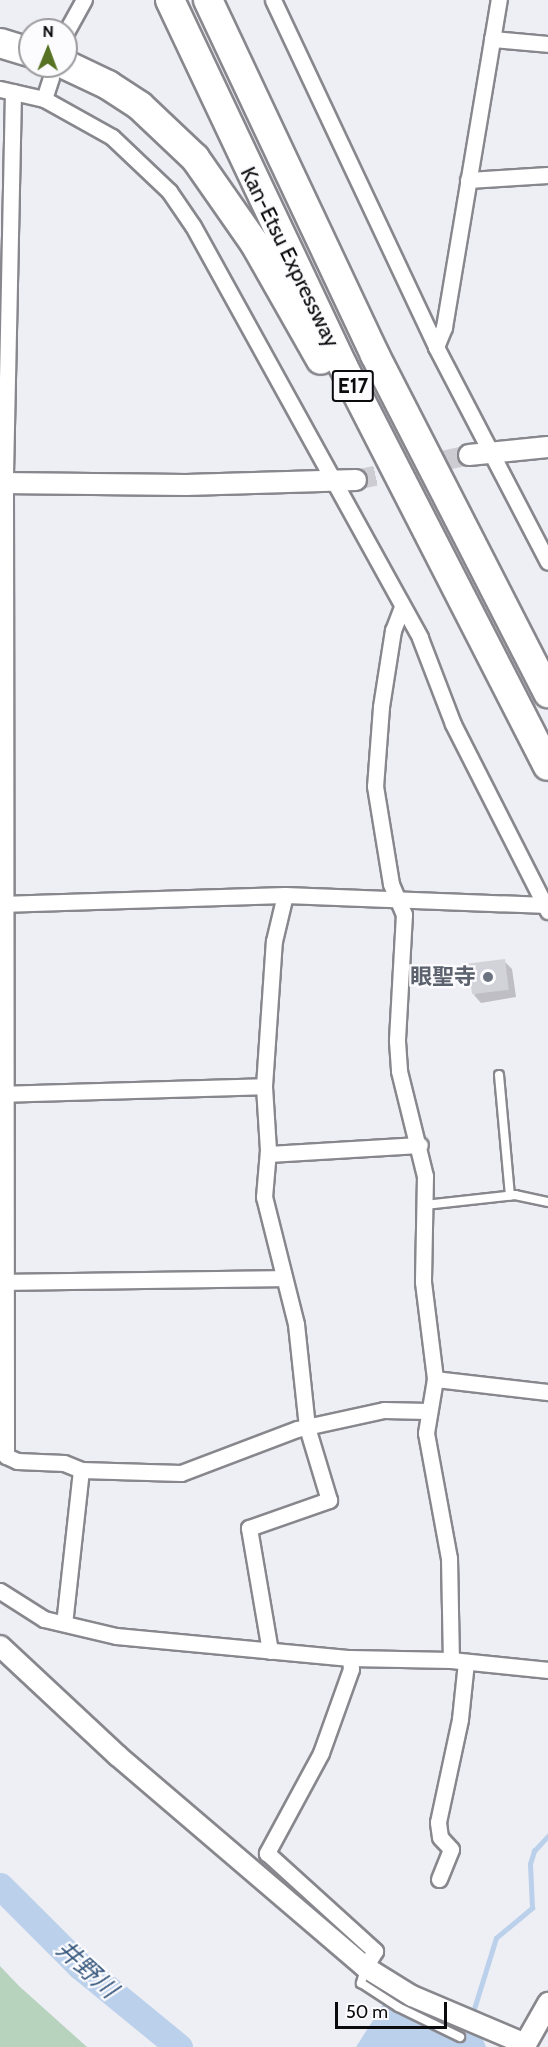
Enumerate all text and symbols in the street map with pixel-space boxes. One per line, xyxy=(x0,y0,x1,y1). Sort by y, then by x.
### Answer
north arrow xyxy=(18,18,78,78)
text: N xyxy=(42,22,54,41)
street label: Kan-Etsu Expressway xyxy=(235,162,345,352)
road number: E17 xyxy=(330,368,376,404)
place label: 眼聖寺 xyxy=(410,964,476,990)
marker: 眼聖寺 xyxy=(481,970,495,984)
water label: 井野川 xyxy=(51,1934,123,2004)
scale bar xyxy=(338,1990,450,2028)
text: 50 m xyxy=(346,2001,388,2023)

